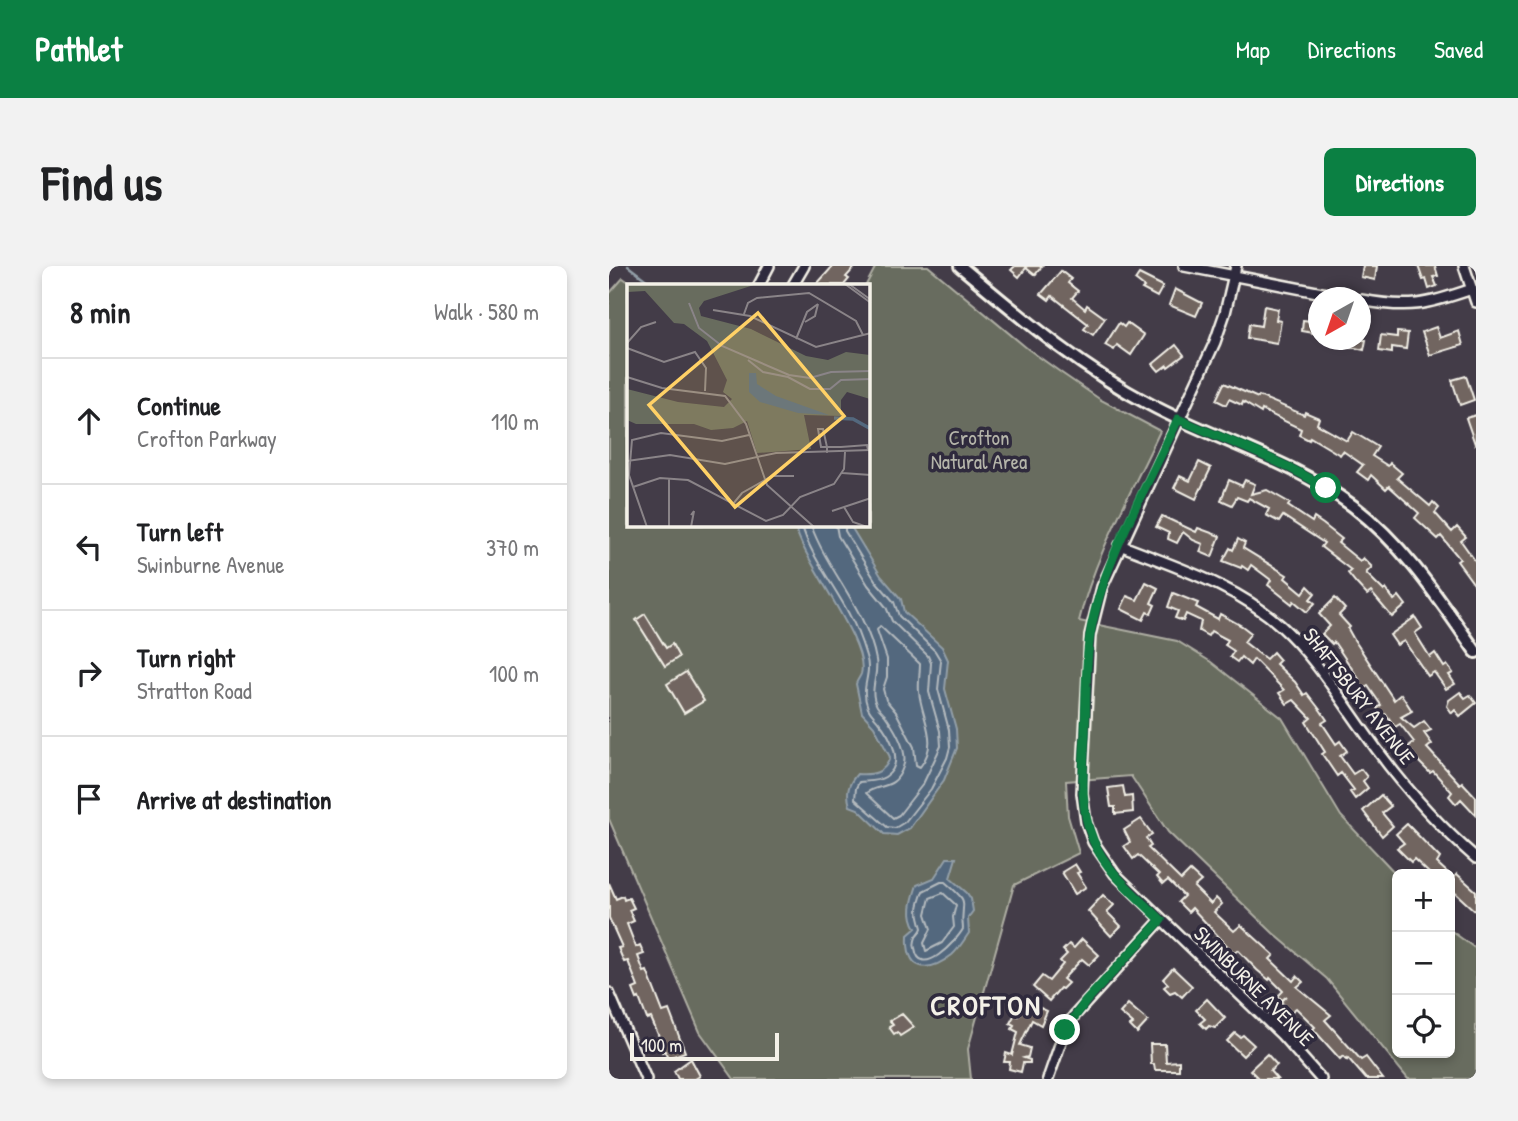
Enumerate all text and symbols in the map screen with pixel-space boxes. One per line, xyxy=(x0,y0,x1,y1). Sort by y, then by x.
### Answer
text: Pathlet xyxy=(35,27,122,71)
text: Map xyxy=(1236,33,1270,65)
text: Directions xyxy=(1308,33,1396,65)
text: Saved xyxy=(1434,33,1483,65)
button: Directions xyxy=(1324,148,1476,216)
text: Find us xyxy=(42,149,162,215)
inset map xyxy=(627,284,870,527)
north arrow xyxy=(1308,287,1371,350)
text: 8 min xyxy=(70,292,131,332)
text: Walk · 580 m xyxy=(434,296,539,327)
text: Continue xyxy=(137,388,221,423)
icon: ahead xyxy=(70,402,108,440)
text: 110 m xyxy=(491,406,539,437)
text: Crofton Parkway xyxy=(137,423,277,454)
park label: Crofton Natural Area xyxy=(931,423,1027,476)
route start xyxy=(1310,472,1341,503)
text: Turn left xyxy=(137,514,223,549)
icon: left xyxy=(70,528,108,566)
text: 370 m xyxy=(486,532,539,563)
text: Swinburne Avenue xyxy=(137,549,284,580)
street label: SHAFTSBURY AVENUE xyxy=(1296,622,1422,770)
text: Turn right xyxy=(137,640,235,675)
icon: right xyxy=(70,654,108,692)
text: 100 m xyxy=(489,658,539,689)
text: Stratton Road xyxy=(137,675,252,706)
icon: arrive xyxy=(70,780,108,818)
text: Arrive at destination xyxy=(137,782,332,817)
map controls xyxy=(1392,869,1455,1058)
button: + xyxy=(1392,869,1455,932)
street label: SWINBURNE AVENUE xyxy=(1188,920,1320,1052)
button: − xyxy=(1392,932,1455,995)
district label: CROFTON xyxy=(930,986,1042,1024)
button: locate xyxy=(1392,995,1455,1058)
route end xyxy=(1049,1014,1080,1045)
scale bar xyxy=(630,1030,779,1062)
text: 100 m xyxy=(641,1032,682,1058)

